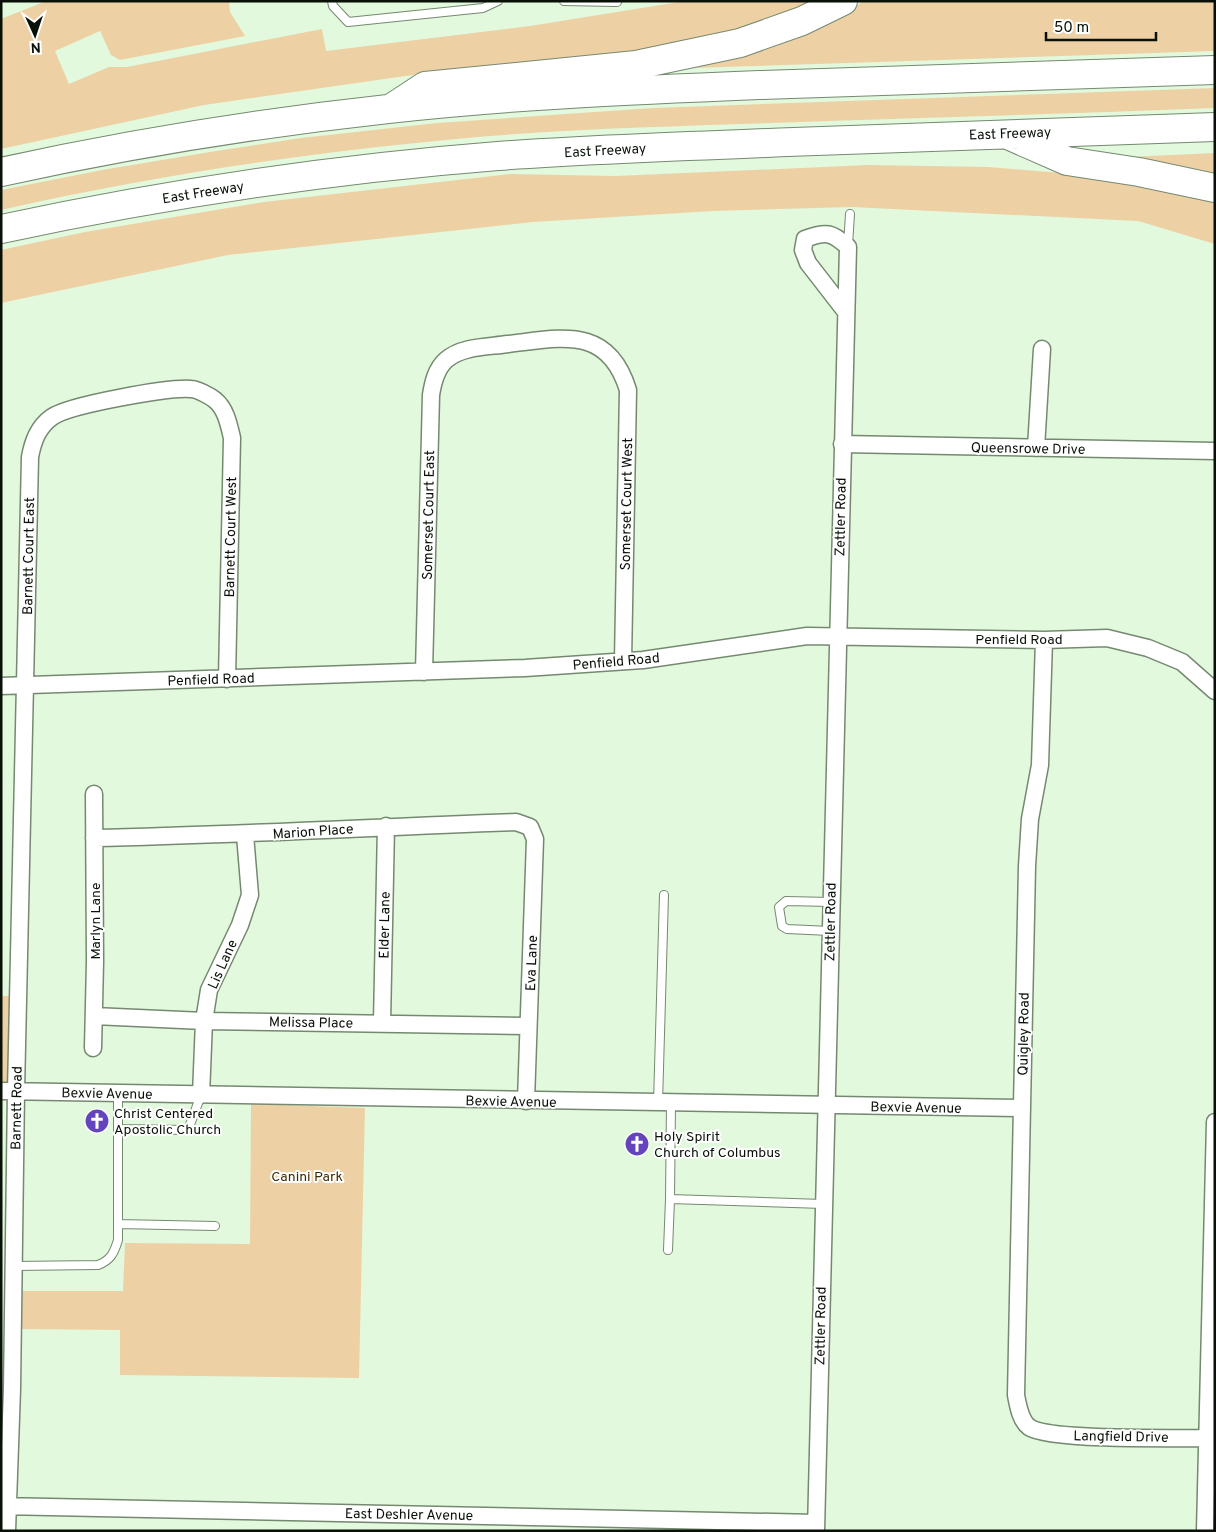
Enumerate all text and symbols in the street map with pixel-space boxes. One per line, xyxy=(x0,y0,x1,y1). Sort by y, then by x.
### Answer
north arrow xyxy=(10,10,60,60)
scale bar xyxy=(1046,10,1156,42)
text: 50 m xyxy=(1054,19,1089,38)
text: N xyxy=(30,38,41,55)
street label: East Freeway xyxy=(969,125,1052,144)
street label: East Freeway xyxy=(563,141,647,162)
street label: East Freeway xyxy=(161,179,245,208)
street label: Somerset Court West xyxy=(618,437,637,571)
street label: Queensrowe Drive xyxy=(971,440,1085,459)
street label: Somerset Court East xyxy=(420,450,439,580)
street label: Barnett Court West xyxy=(222,476,241,598)
street label: Zettler Road xyxy=(832,477,851,557)
street label: Barnett Court East xyxy=(20,497,39,615)
street label: Penfield Road xyxy=(975,632,1063,649)
street label: Penfield Road xyxy=(572,650,660,675)
street label: Penfield Road xyxy=(167,670,255,691)
street label: Marion Place xyxy=(272,821,354,844)
street label: Marlyn Lane xyxy=(88,882,105,960)
street label: Zettler Road xyxy=(822,882,841,962)
street label: Elder Lane xyxy=(376,891,395,959)
street label: Eva Lane xyxy=(523,935,542,991)
street label: Lis Lane xyxy=(205,937,242,992)
street label: Quigley Road xyxy=(1015,992,1034,1076)
street label: Melissa Place xyxy=(269,1014,353,1033)
street label: Barnett Road xyxy=(8,1066,27,1150)
street label: Bexvie Avenue xyxy=(61,1085,153,1104)
street label: Bexvie Avenue xyxy=(465,1093,557,1112)
street label: Bexvie Avenue xyxy=(870,1099,962,1118)
place label: Christ Centered Apostolic Church xyxy=(114,1106,221,1139)
church icon: Christ Centered Apostolic Church xyxy=(84,1108,110,1134)
place label: Holy Spirit Church of Columbus xyxy=(654,1129,781,1162)
church icon: Holy Spirit Church of Columbus xyxy=(624,1131,650,1157)
park label: Canini Park xyxy=(271,1169,343,1186)
street label: Zettler Road xyxy=(812,1286,831,1366)
street label: Langfield Drive xyxy=(1073,1428,1169,1447)
street label: East Deshler Avenue xyxy=(345,1506,473,1525)

